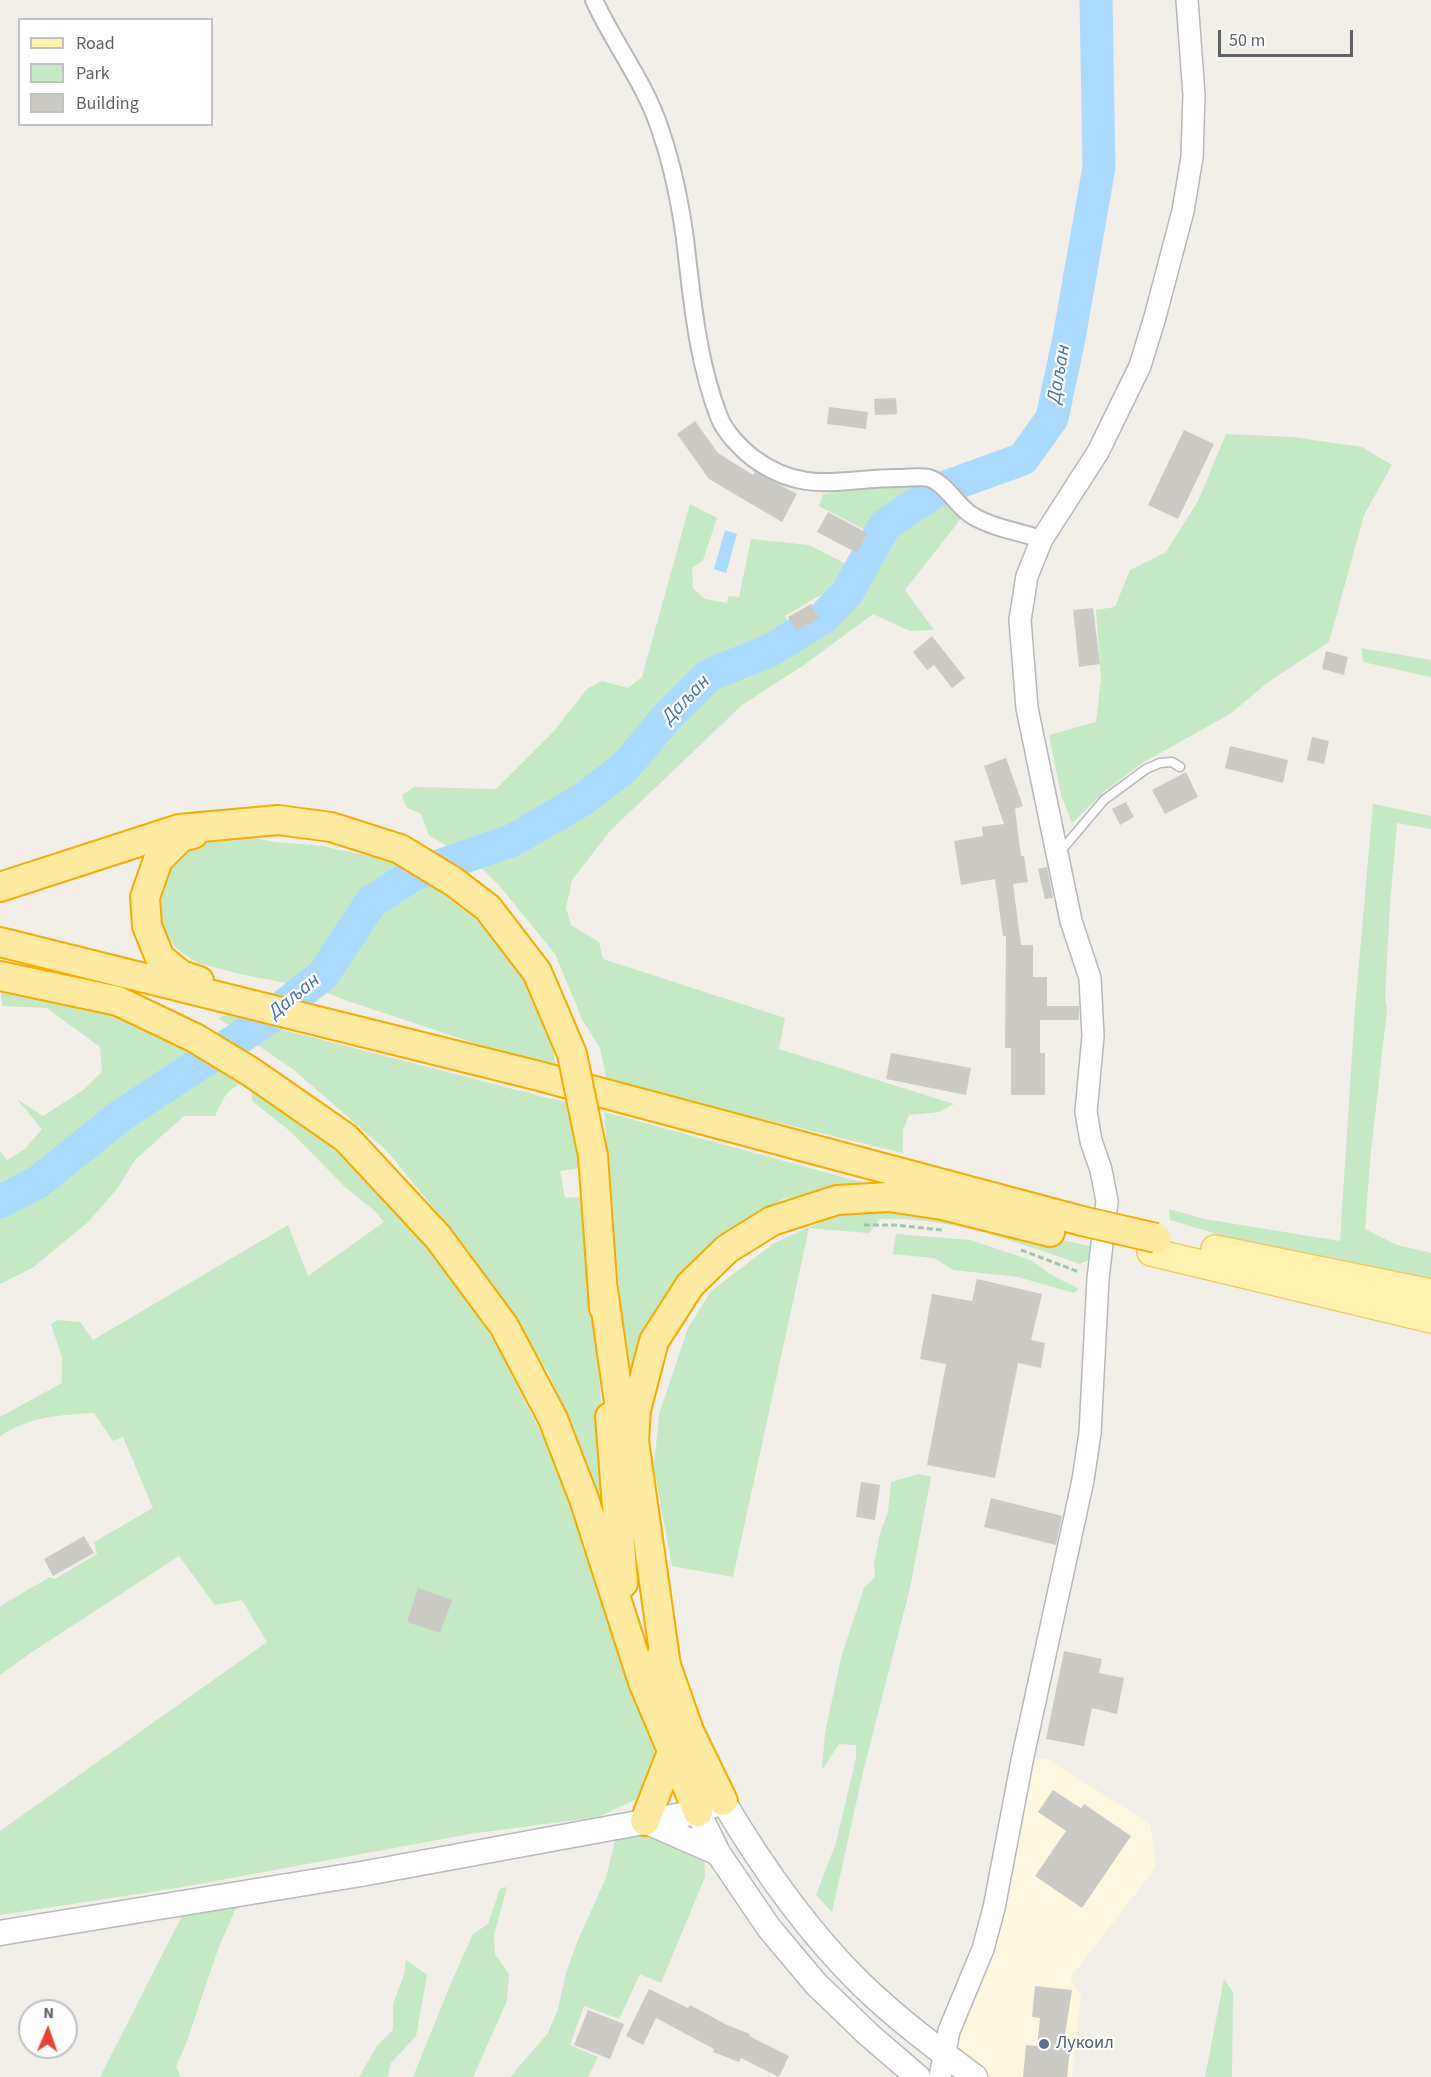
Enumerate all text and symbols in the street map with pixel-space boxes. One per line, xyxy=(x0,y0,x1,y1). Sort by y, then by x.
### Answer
legend xyxy=(18,18,213,126)
scale bar xyxy=(1221,18,1356,56)
text: 50 m xyxy=(1229,28,1265,53)
text: Road xyxy=(76,31,115,56)
text: Park xyxy=(76,61,110,86)
text: Building xyxy=(76,91,139,116)
water label: Даљан xyxy=(1043,343,1077,405)
water label: Даљан xyxy=(658,670,716,730)
water label: Даљан xyxy=(264,969,326,1025)
north arrow xyxy=(18,1999,78,2059)
text: N xyxy=(43,2002,54,2024)
place label: Лукоил xyxy=(1056,2033,1114,2055)
marker: Лукоил xyxy=(1037,2037,1051,2051)

